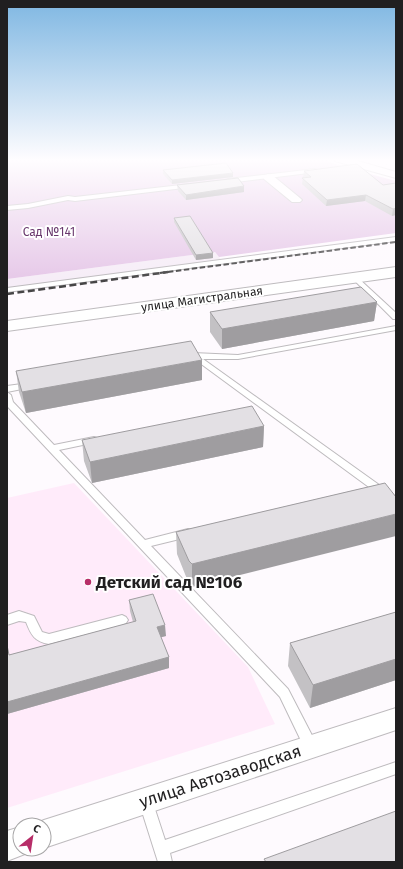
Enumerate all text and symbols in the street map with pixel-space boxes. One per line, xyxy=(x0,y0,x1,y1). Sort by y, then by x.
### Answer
park label: Сад №141 xyxy=(23,225,75,239)
street label: улица Магистральная xyxy=(140,284,264,314)
place label: Детский сад №106 xyxy=(95,572,243,593)
marker: Детский сад №106 xyxy=(83,577,93,587)
street label: улица Автозаводская xyxy=(136,740,304,813)
north arrow xyxy=(12,817,52,857)
text: С xyxy=(31,822,43,836)

